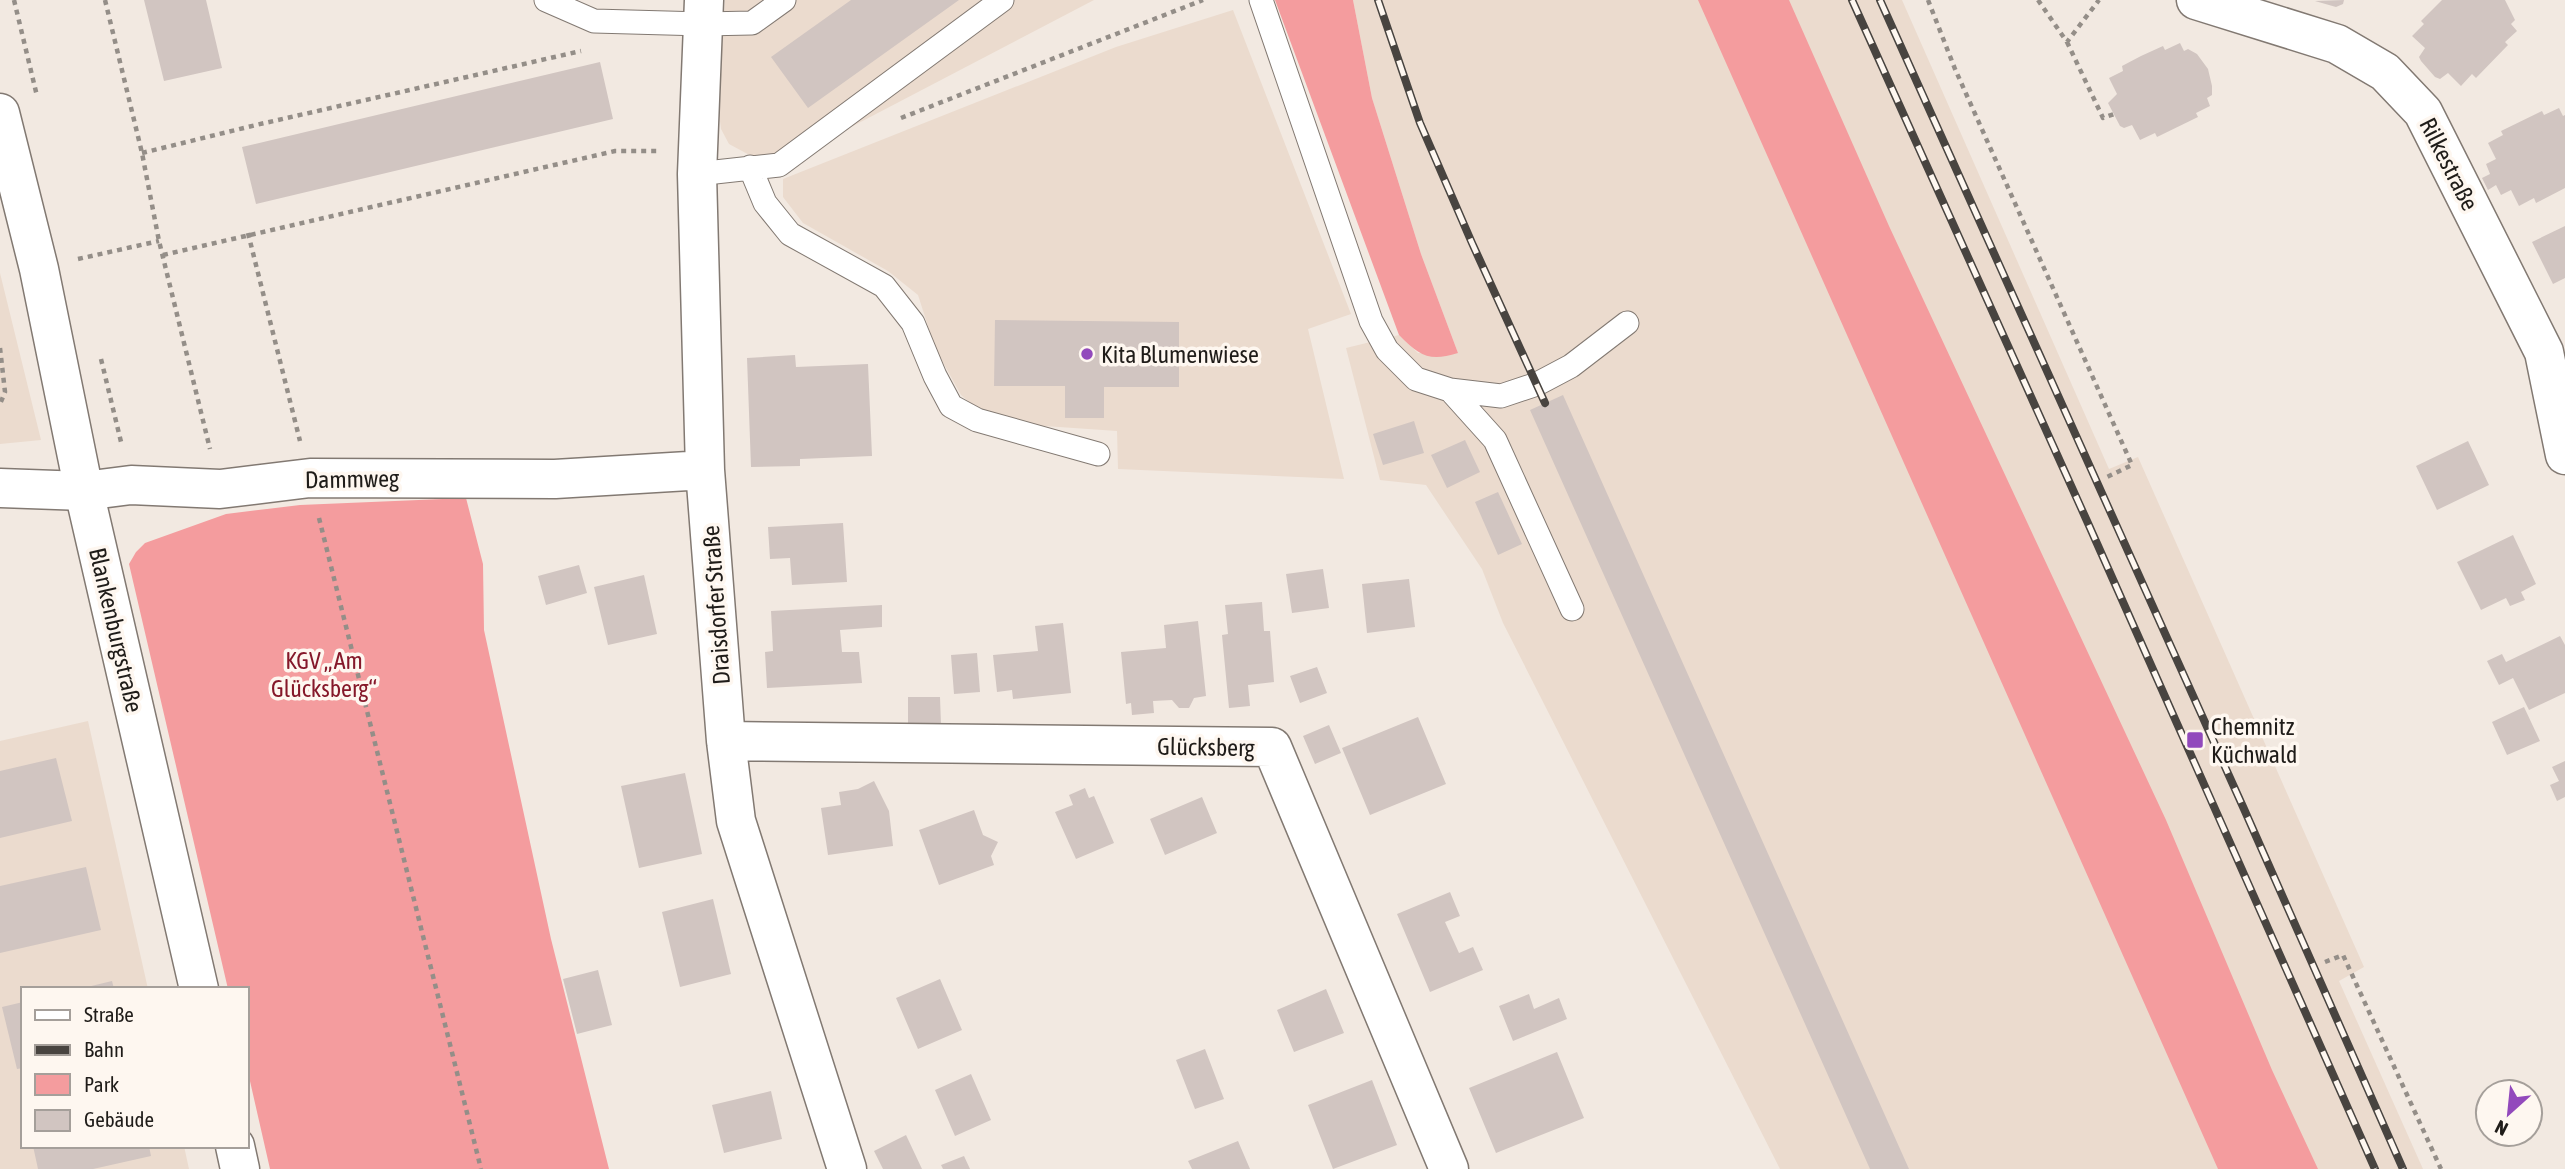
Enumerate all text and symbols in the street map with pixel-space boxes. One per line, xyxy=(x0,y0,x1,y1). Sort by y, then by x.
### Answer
street label: Rilkestraße xyxy=(2414,113,2484,215)
place label: Kita Blumenwiese xyxy=(1101,341,1259,368)
marker: Kita Blumenwiese xyxy=(1079,346,1095,362)
street label: Dammweg xyxy=(305,465,400,493)
street label: Draisdorfer Straße xyxy=(697,524,735,686)
street label: Blankenburgstraße xyxy=(84,545,148,715)
park label: KGV „Am Glücksberg“ xyxy=(271,647,377,702)
place label: Chemnitz Küchwald xyxy=(2211,713,2297,768)
marker: Chemnitz Küchwald xyxy=(2185,730,2205,750)
street label: Glücksberg xyxy=(1157,733,1256,761)
legend xyxy=(21,987,248,1148)
text: Straße xyxy=(84,1002,134,1026)
text: Bahn xyxy=(84,1037,124,1061)
text: Park xyxy=(84,1072,119,1096)
north arrow xyxy=(2474,1078,2544,1148)
text: Gebäude xyxy=(84,1107,154,1131)
text: N xyxy=(2491,1116,2511,1140)

